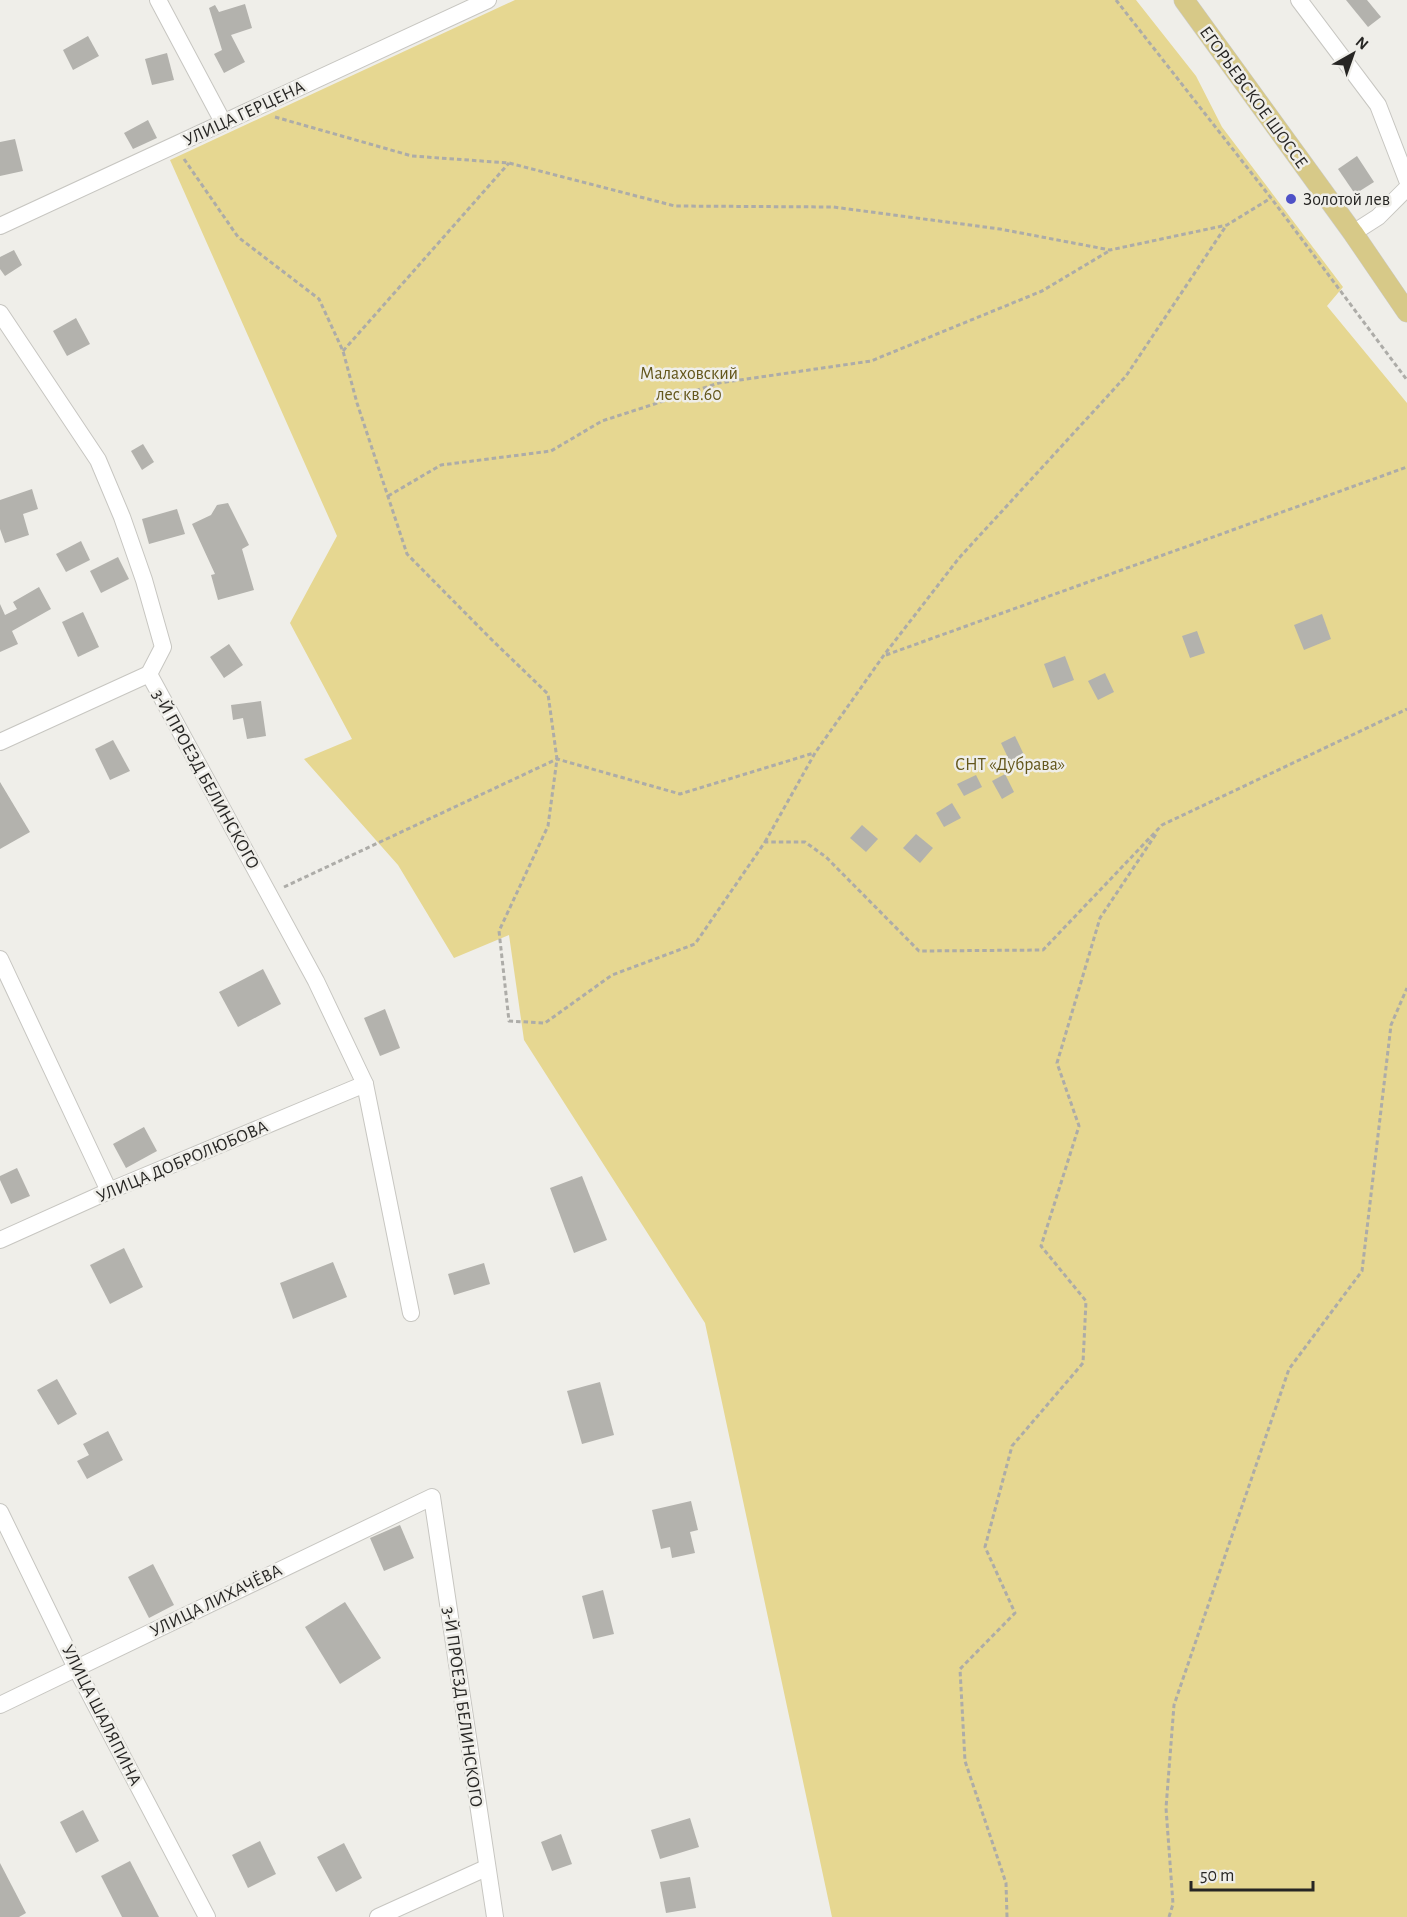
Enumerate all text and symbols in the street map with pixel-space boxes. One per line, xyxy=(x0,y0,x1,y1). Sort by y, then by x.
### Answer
street label: ЕГОРЬЕВСКОЕ ШОССЕ xyxy=(1196,23,1311,172)
north arrow xyxy=(1323,24,1383,84)
text: N xyxy=(1353,34,1371,53)
street label: УЛИЦА ГЕРЦЕНА xyxy=(181,78,308,150)
place label: Золотой лев xyxy=(1303,191,1390,209)
marker: Золотой лев xyxy=(1284,192,1298,206)
park label: Малаховский лес кв.60 xyxy=(640,365,738,404)
street label: 3-Й ПРОЕЗД БЕЛИНСКОГО xyxy=(148,686,264,872)
park label: СНТ «Дубрава» xyxy=(955,755,1065,774)
street label: УЛИЦА ДОБРОЛЮБОВА xyxy=(94,1118,271,1206)
street label: УЛИЦА ЛИХАЧЁВА xyxy=(147,1559,286,1641)
street label: 3-Й ПРОЕЗД БЕЛИНСКОГО xyxy=(439,1605,487,1809)
street label: УЛИЦА ШАЛЯПИНА xyxy=(58,1642,145,1789)
scale bar xyxy=(1191,1854,1312,1892)
text: 50 m xyxy=(1200,1867,1234,1885)

